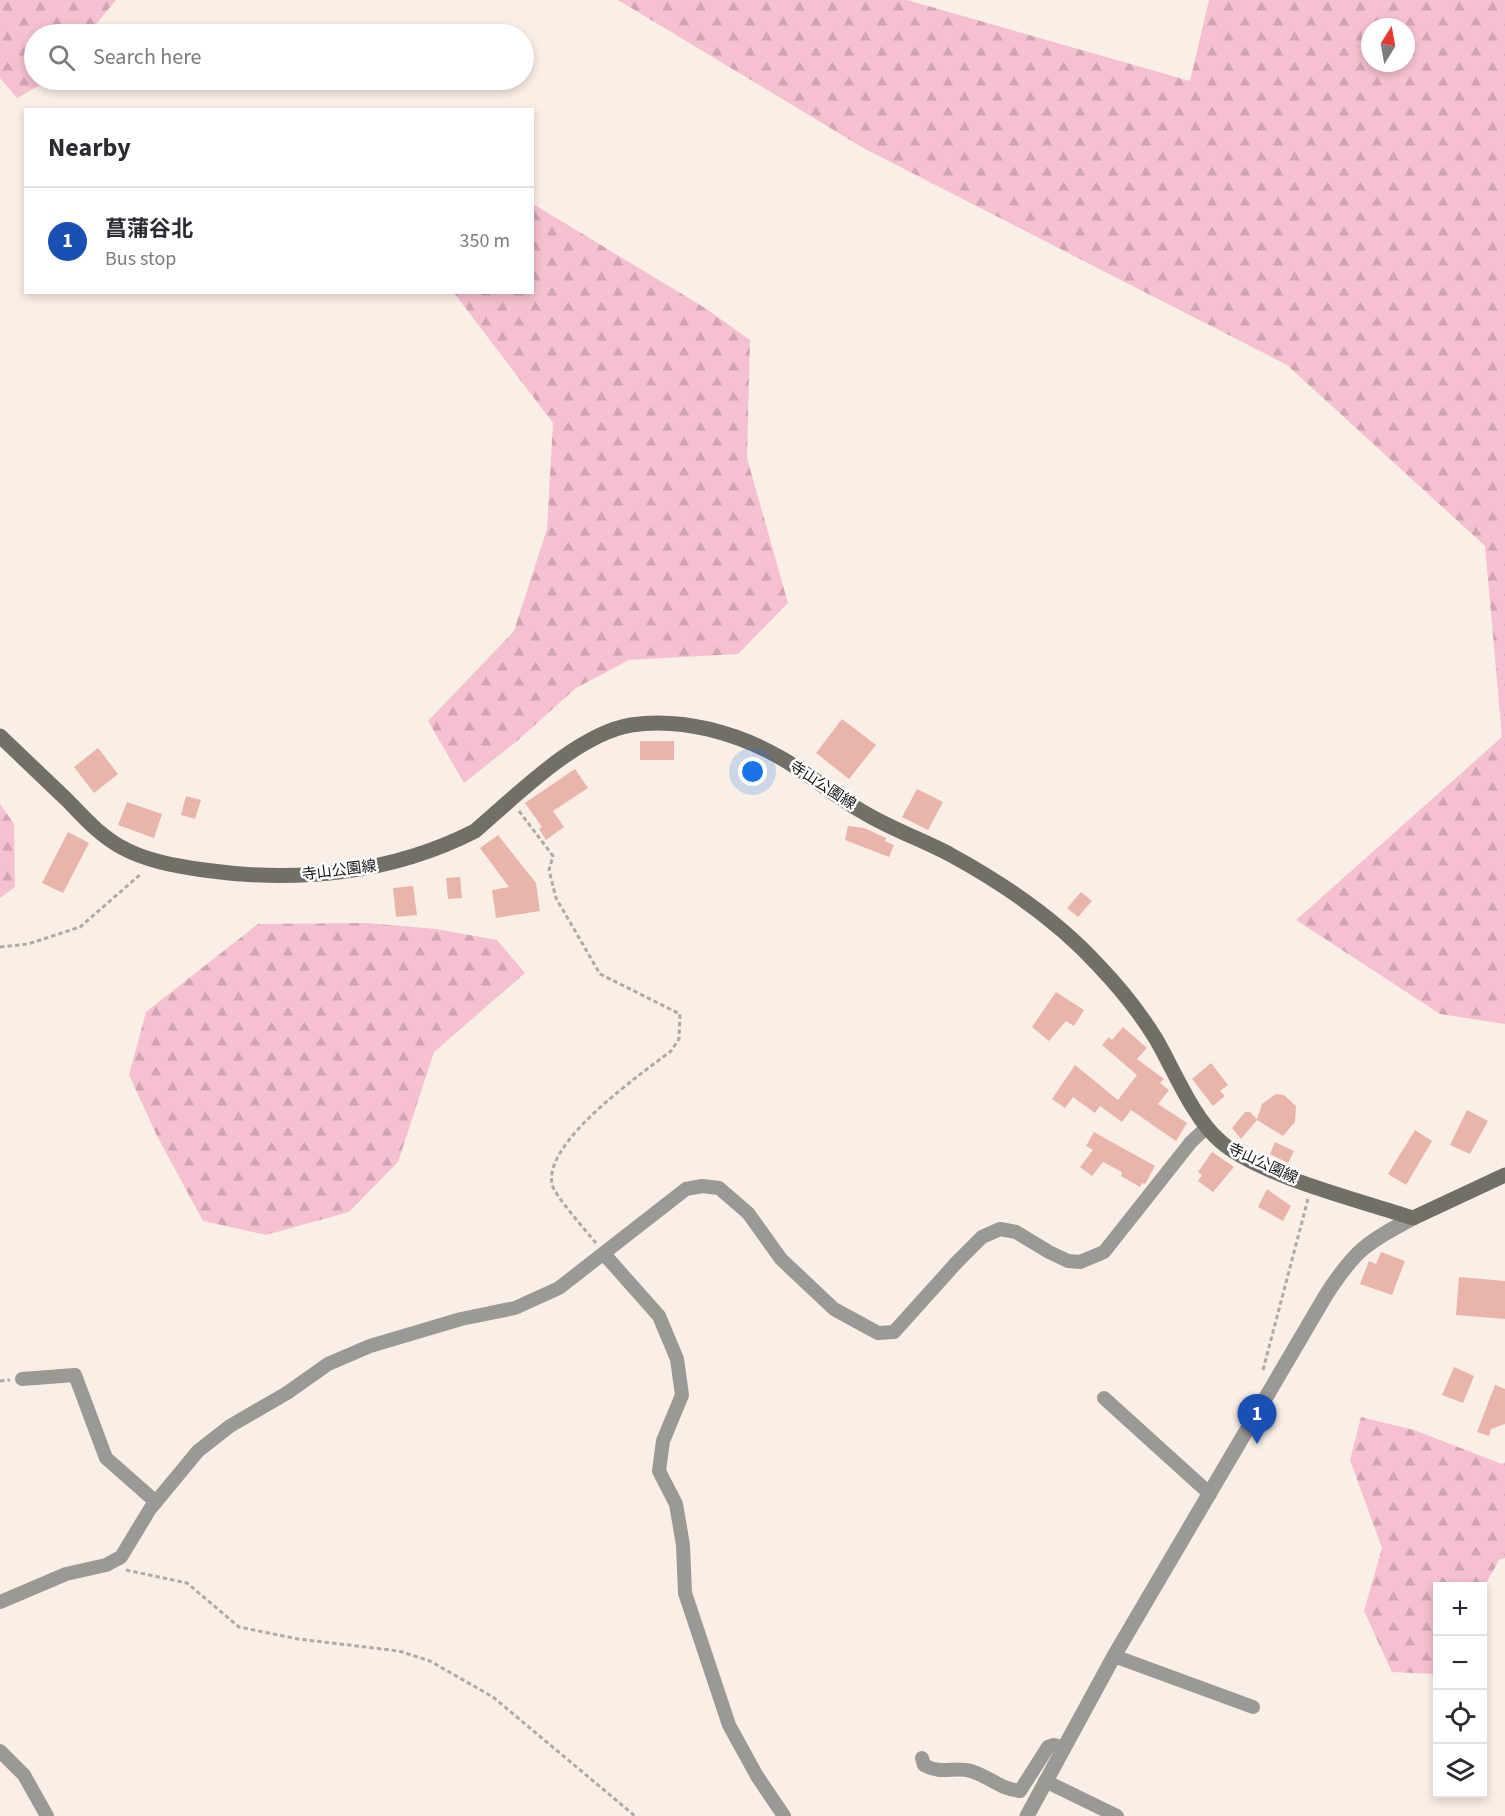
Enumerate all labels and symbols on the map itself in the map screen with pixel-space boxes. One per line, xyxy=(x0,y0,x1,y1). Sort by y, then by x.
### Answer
north arrow xyxy=(1361,18,1415,72)
street label: 寺山公園線 xyxy=(786,756,860,815)
your location xyxy=(738,757,767,786)
street label: 寺山公園線 xyxy=(301,856,378,885)
street label: 寺山公園線 xyxy=(1224,1138,1301,1189)
pin: 1 xyxy=(1238,1394,1276,1444)

